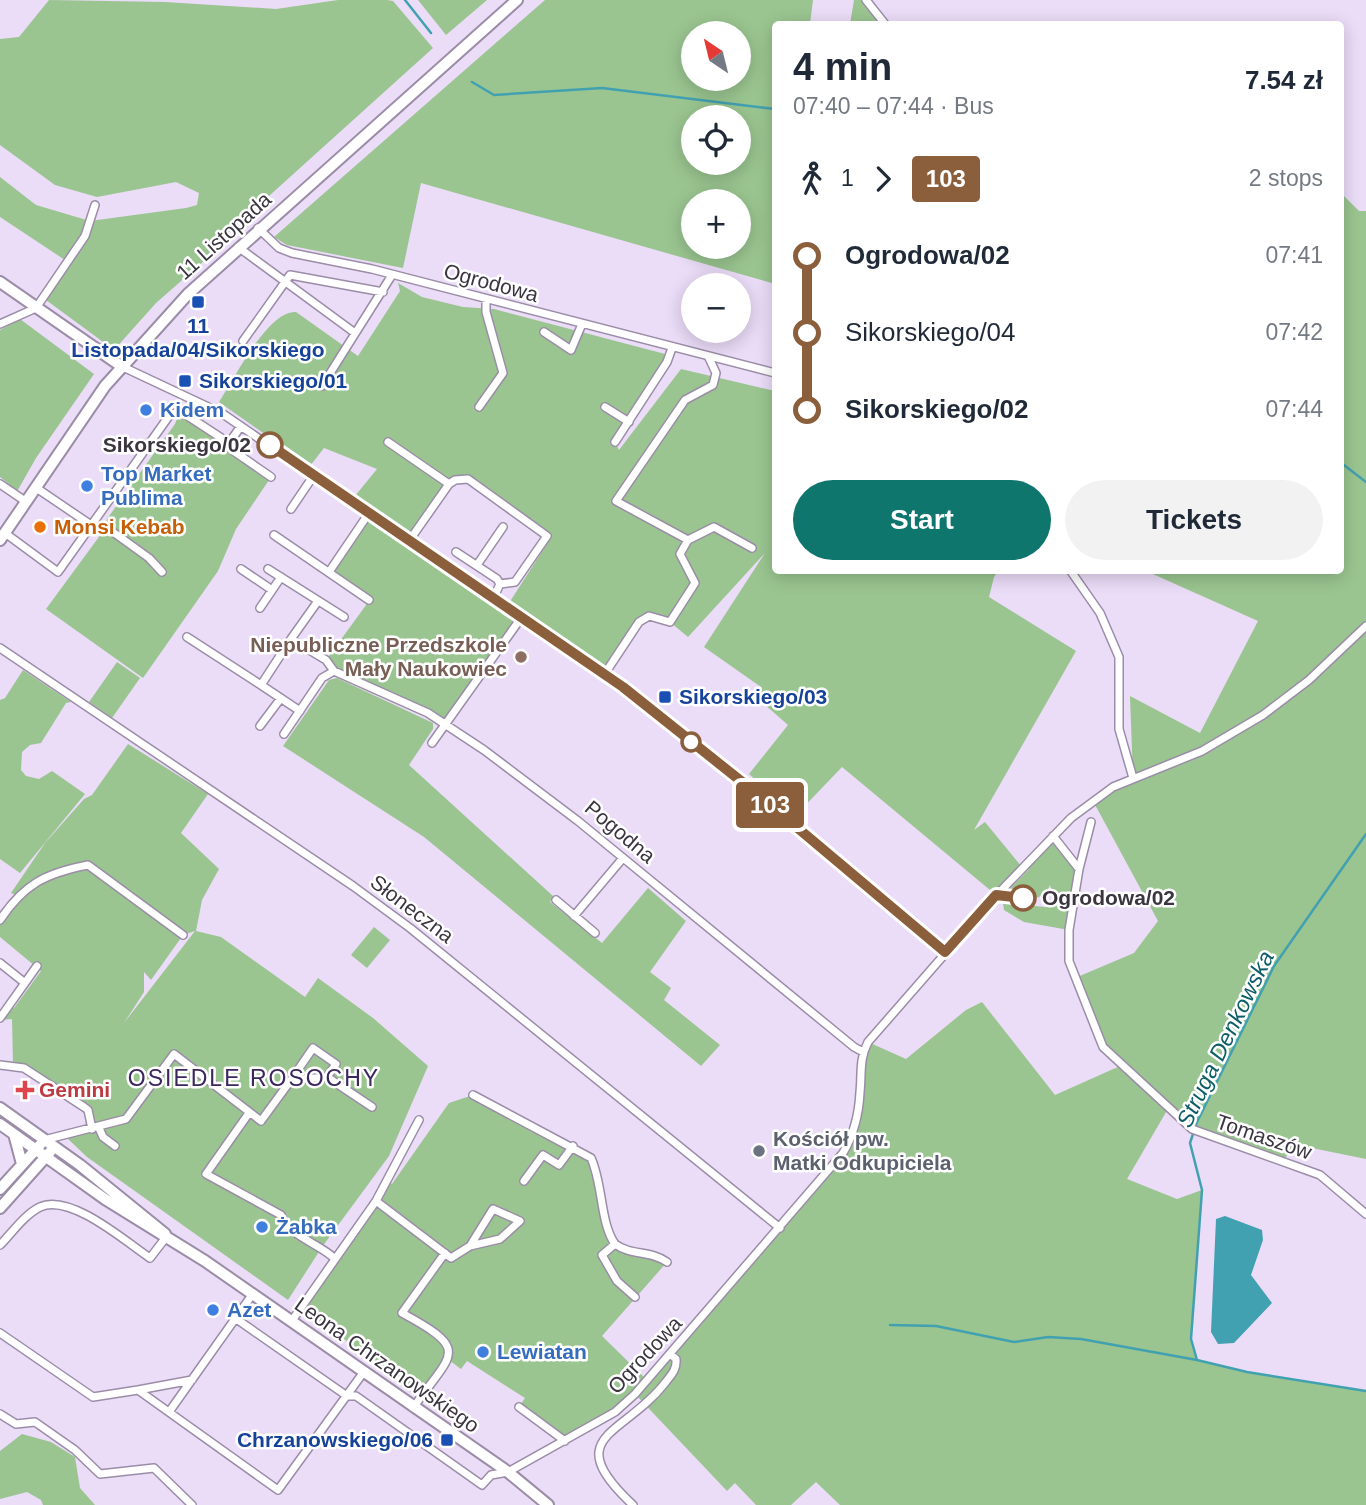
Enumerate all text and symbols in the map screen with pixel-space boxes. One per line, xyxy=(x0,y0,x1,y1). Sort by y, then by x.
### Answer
north arrow xyxy=(681,21,751,91)
map controls xyxy=(681,21,751,343)
text: 4 min xyxy=(793,46,892,88)
text: 7.54 zł xyxy=(1245,65,1323,95)
text: 07:40 – 07:44 · Bus xyxy=(793,93,994,119)
button: locate xyxy=(681,105,751,175)
icon: walk xyxy=(793,160,831,198)
icon: forward xyxy=(864,160,902,198)
text: 1 xyxy=(841,165,854,191)
text: 103 xyxy=(926,165,966,192)
text: 2 stops xyxy=(1249,165,1323,191)
street label: 11 Listopada xyxy=(172,187,276,284)
button: + xyxy=(681,189,751,259)
text: Ogrodowa/02 xyxy=(845,240,1010,270)
text: 07:41 xyxy=(1265,242,1323,268)
street label: Ogrodowa xyxy=(441,259,541,306)
button: − xyxy=(681,273,751,343)
marker: 11 Listopada/04/Sikorskiego xyxy=(190,294,206,310)
place label: 11 Listopada/04/Sikorskiego xyxy=(71,314,325,361)
text: Sikorskiego/04 xyxy=(845,317,1016,347)
text: 07:42 xyxy=(1265,319,1323,345)
place label: Sikorskiego/01 xyxy=(199,369,348,392)
marker: Sikorskiego/01 xyxy=(177,373,193,389)
text: Sikorskiego/02 xyxy=(845,394,1029,424)
text: 07:44 xyxy=(1265,396,1323,422)
place label: Kidem xyxy=(160,398,224,421)
marker: Kidem xyxy=(138,402,154,418)
marker: Sikorskiego/02 xyxy=(257,432,283,458)
place label: Sikorskiego/02 xyxy=(103,433,251,456)
place label: Top Market Publima xyxy=(101,462,211,509)
marker: Top Market Publima xyxy=(79,478,95,494)
button: Start xyxy=(793,480,1051,560)
button: Tickets xyxy=(1065,480,1323,560)
place label: Monsi Kebab xyxy=(54,515,185,538)
marker: Monsi Kebab xyxy=(32,519,48,535)
place label: Niepubliczne Przedszkole Mały Naukowiec xyxy=(250,633,507,680)
marker: Niepubliczne Przedszkole Mały Naukowiec xyxy=(513,649,529,665)
place label: Sikorskiego/03 xyxy=(679,685,827,708)
marker: Sikorskiego/03 xyxy=(657,689,673,705)
unlabelled marker xyxy=(681,732,701,752)
line badge: 103 xyxy=(730,782,810,828)
text: 103 xyxy=(750,791,790,818)
street label: Pogodna xyxy=(581,796,660,868)
street label: Słoneczna xyxy=(366,870,459,947)
marker: Ogrodowa/02 xyxy=(1010,885,1036,911)
place label: Ogrodowa/02 xyxy=(1042,886,1175,909)
water label: Struga Denkowska xyxy=(1171,947,1279,1131)
district label: OSIEDLE ROSOCHY xyxy=(128,1065,380,1091)
place label: Gemini xyxy=(39,1078,110,1101)
marker: Gemini xyxy=(17,1082,33,1098)
street label: Tomaszów xyxy=(1214,1110,1316,1164)
place label: Kościół pw. Matki Odkupiciela xyxy=(773,1127,952,1174)
marker: Kościół pw. Matki Odkupiciela xyxy=(751,1143,767,1159)
place label: Żabka xyxy=(276,1215,337,1238)
marker: Żabka xyxy=(254,1219,270,1235)
street label: Leona Chrzanowskiego xyxy=(291,1292,484,1437)
place label: Azet xyxy=(227,1298,271,1321)
marker: Azet xyxy=(205,1302,221,1318)
street label: Ogrodowa xyxy=(603,1311,686,1398)
place label: Lewiatan xyxy=(497,1340,587,1363)
marker: Lewiatan xyxy=(475,1344,491,1360)
place label: Chrzanowskiego/06 xyxy=(237,1428,433,1451)
marker: Chrzanowskiego/06 xyxy=(439,1432,455,1448)

